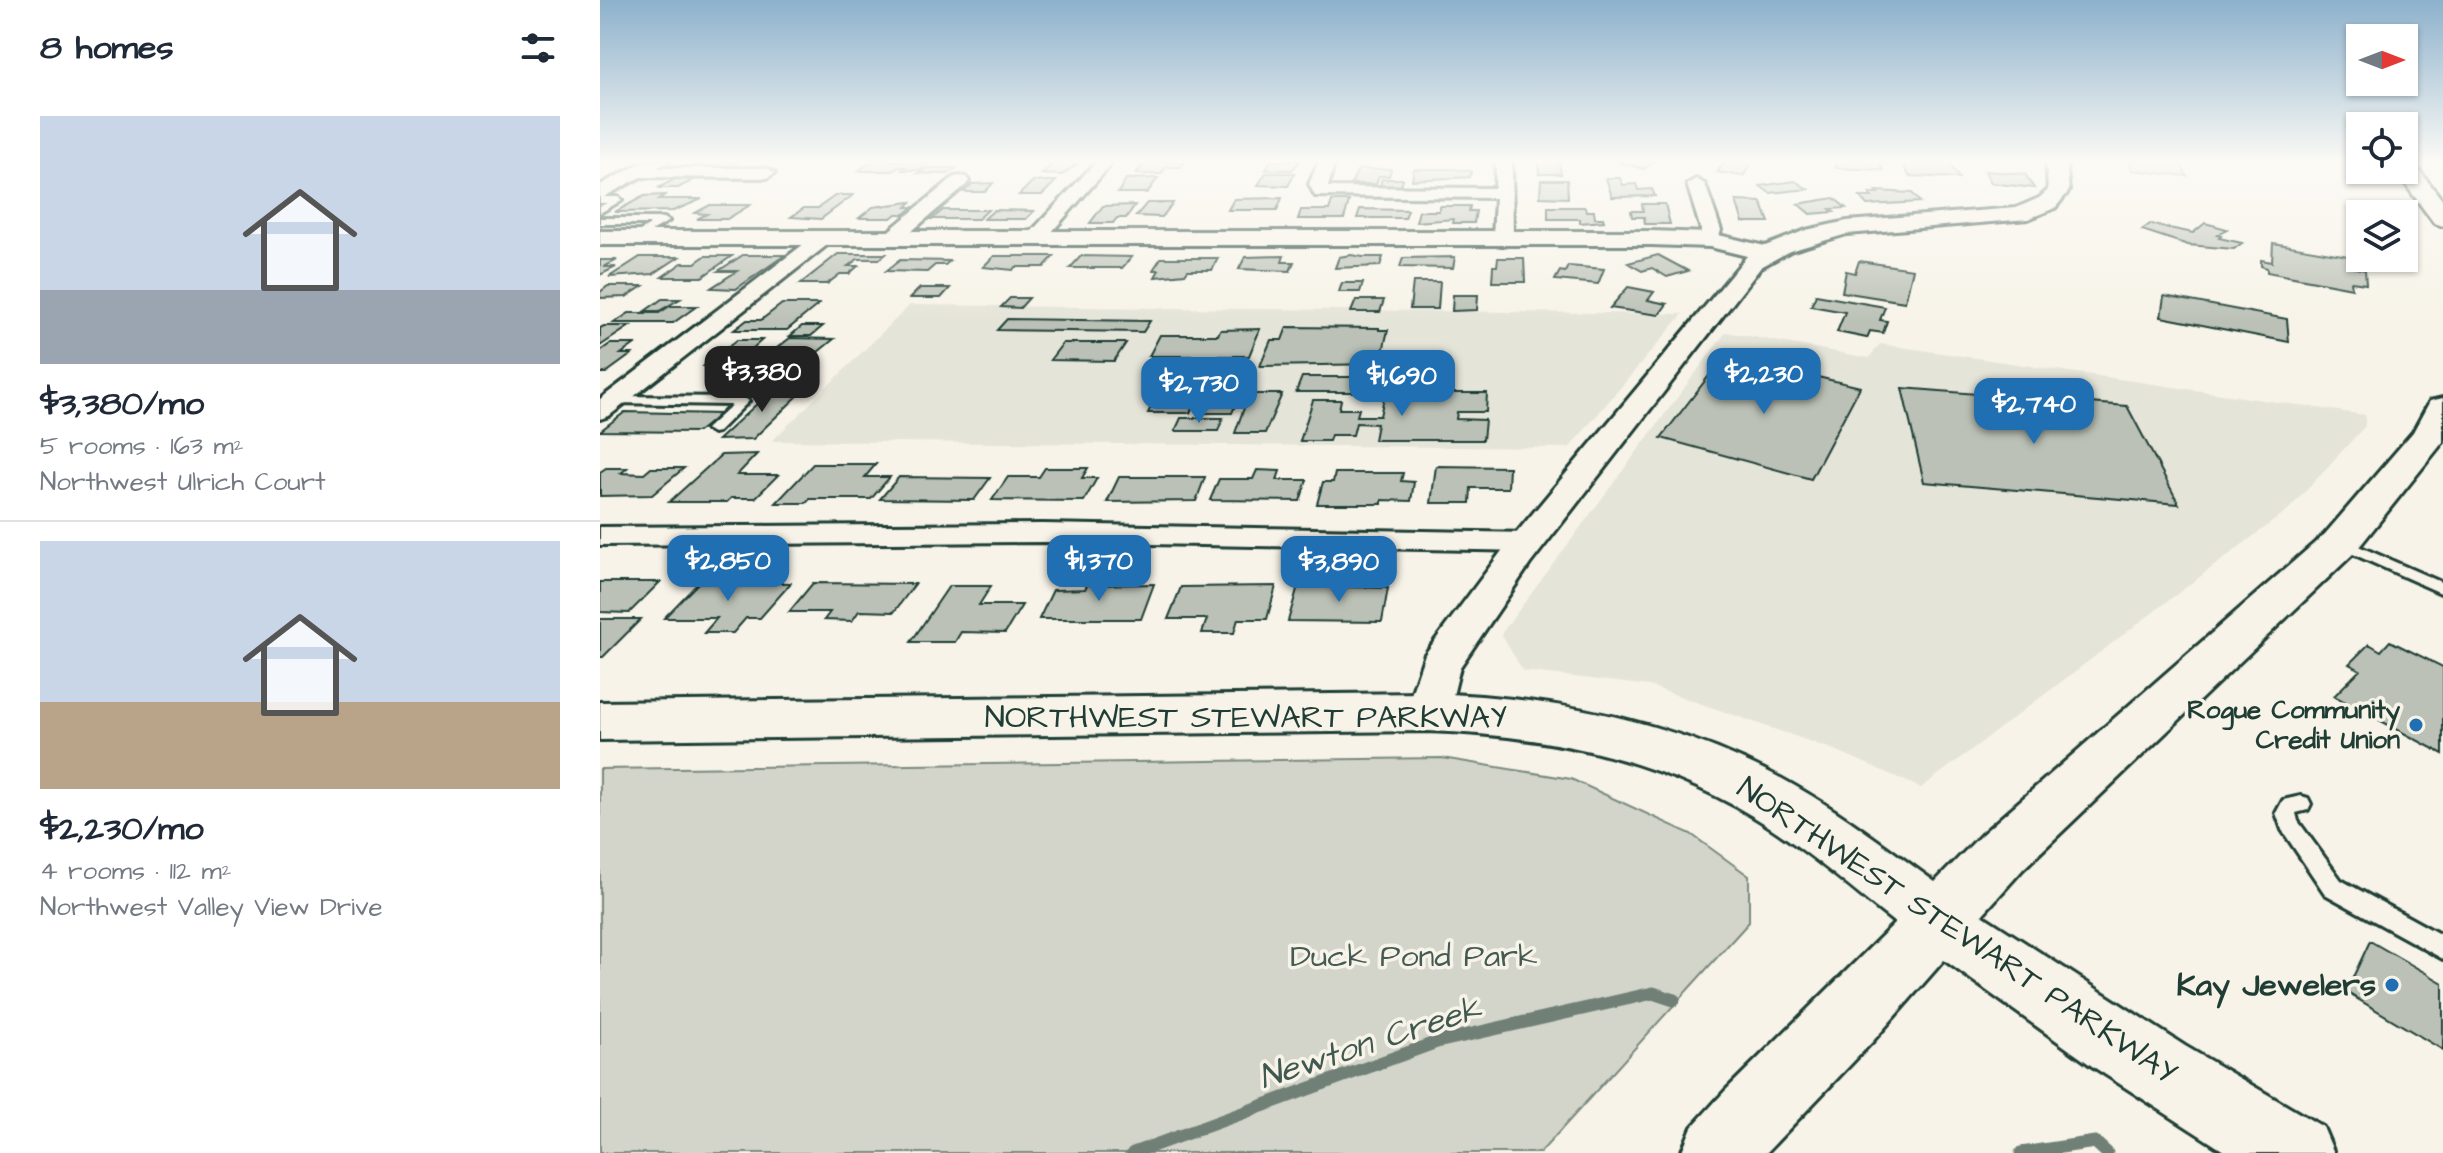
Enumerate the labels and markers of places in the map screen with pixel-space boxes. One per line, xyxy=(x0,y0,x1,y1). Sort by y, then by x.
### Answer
pin: $3,380 xyxy=(697,346,827,414)
pin: $2,230 xyxy=(1699,348,1829,416)
pin: $1,690 xyxy=(1337,350,1467,418)
pin: $2,730 xyxy=(1134,357,1264,425)
pin: $2,740 xyxy=(1969,378,2099,446)
pin: $2,850 xyxy=(663,535,793,603)
pin: $1,370 xyxy=(1034,535,1164,603)
pin: $3,890 xyxy=(1274,536,1404,604)
place label: Rogue Community Credit Union xyxy=(2187,692,2401,758)
marker: Rogue Community Credit Union xyxy=(2407,716,2425,734)
place label: Kay Jewelers xyxy=(2176,963,2376,1009)
marker: Kay Jewelers xyxy=(2383,976,2401,994)

